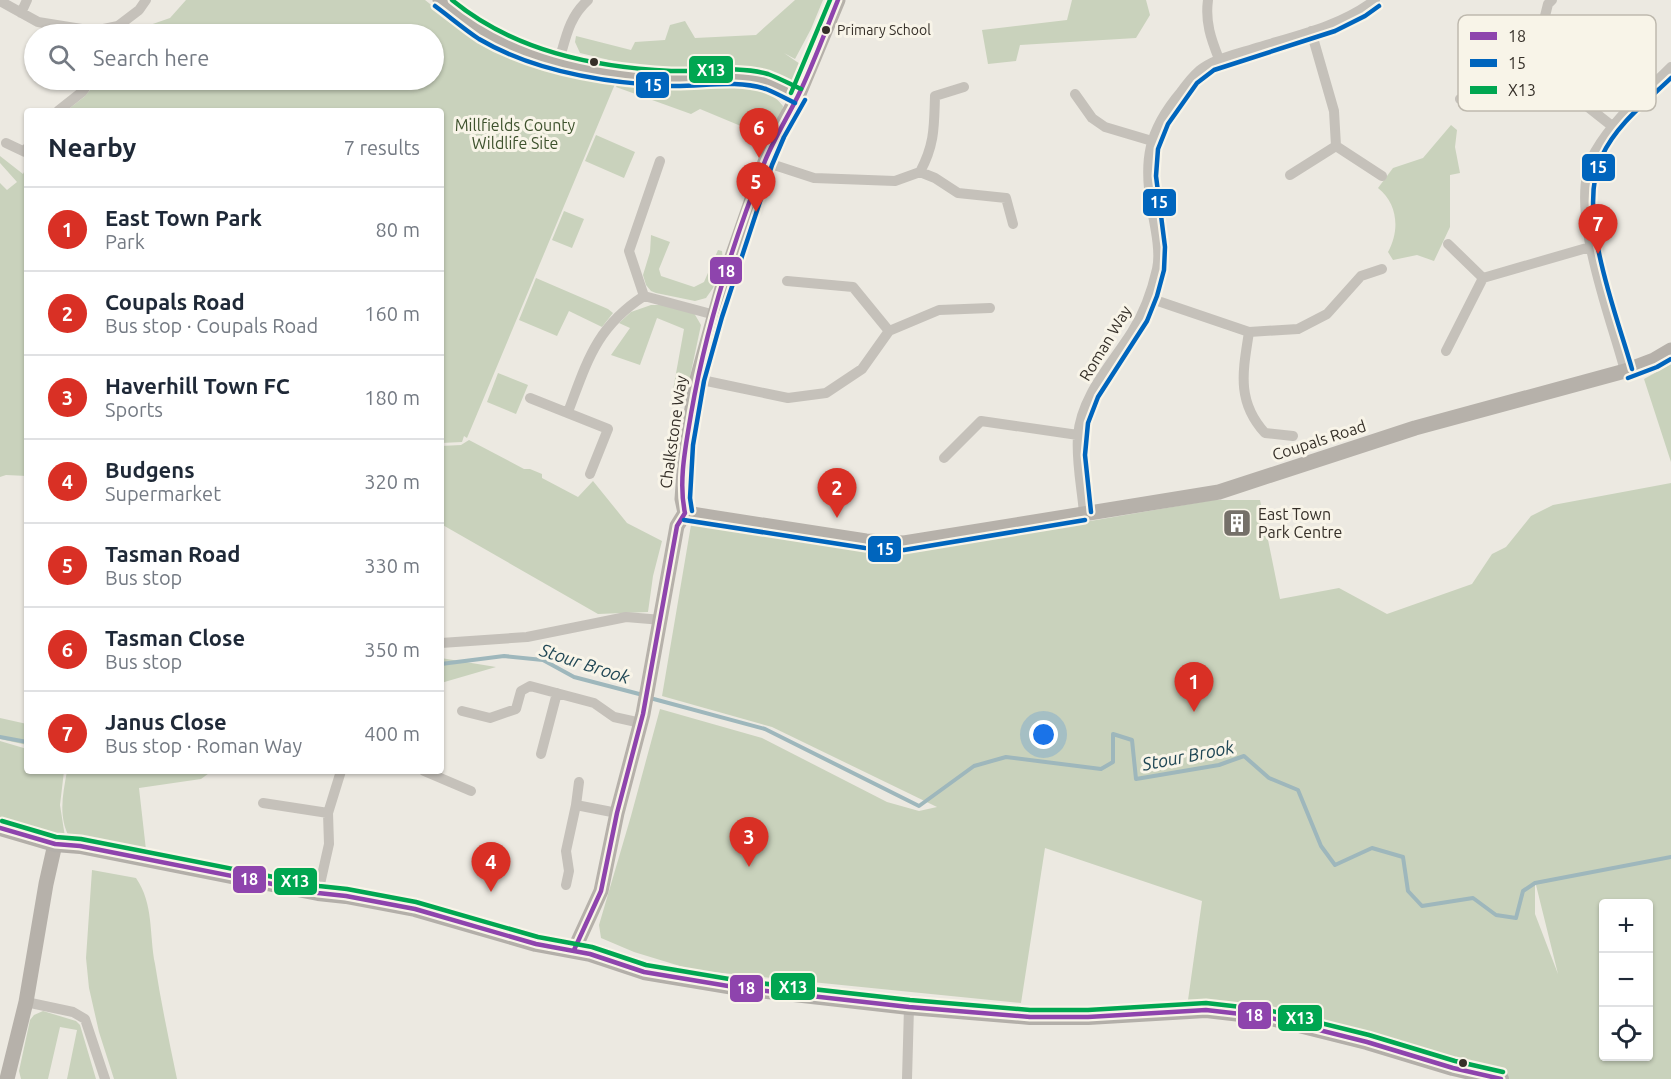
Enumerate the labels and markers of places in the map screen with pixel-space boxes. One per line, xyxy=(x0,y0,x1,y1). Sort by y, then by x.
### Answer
place label: Primary School xyxy=(837,22,931,38)
marker: Primary School xyxy=(820,24,832,36)
unlabelled marker xyxy=(588,56,600,68)
pin: 6 xyxy=(740,108,778,158)
pin: 5 xyxy=(736,162,776,212)
pin: 7 xyxy=(1578,204,1618,254)
pin: 2 xyxy=(818,468,856,518)
place label: East Town Park Centre xyxy=(1258,505,1342,541)
building icon: East Town Park Centre xyxy=(1221,507,1253,539)
pin: 1 xyxy=(1174,662,1214,712)
pin: 3 xyxy=(730,818,768,867)
pin: 4 xyxy=(472,842,510,892)
unlabelled marker xyxy=(1457,1057,1469,1069)

